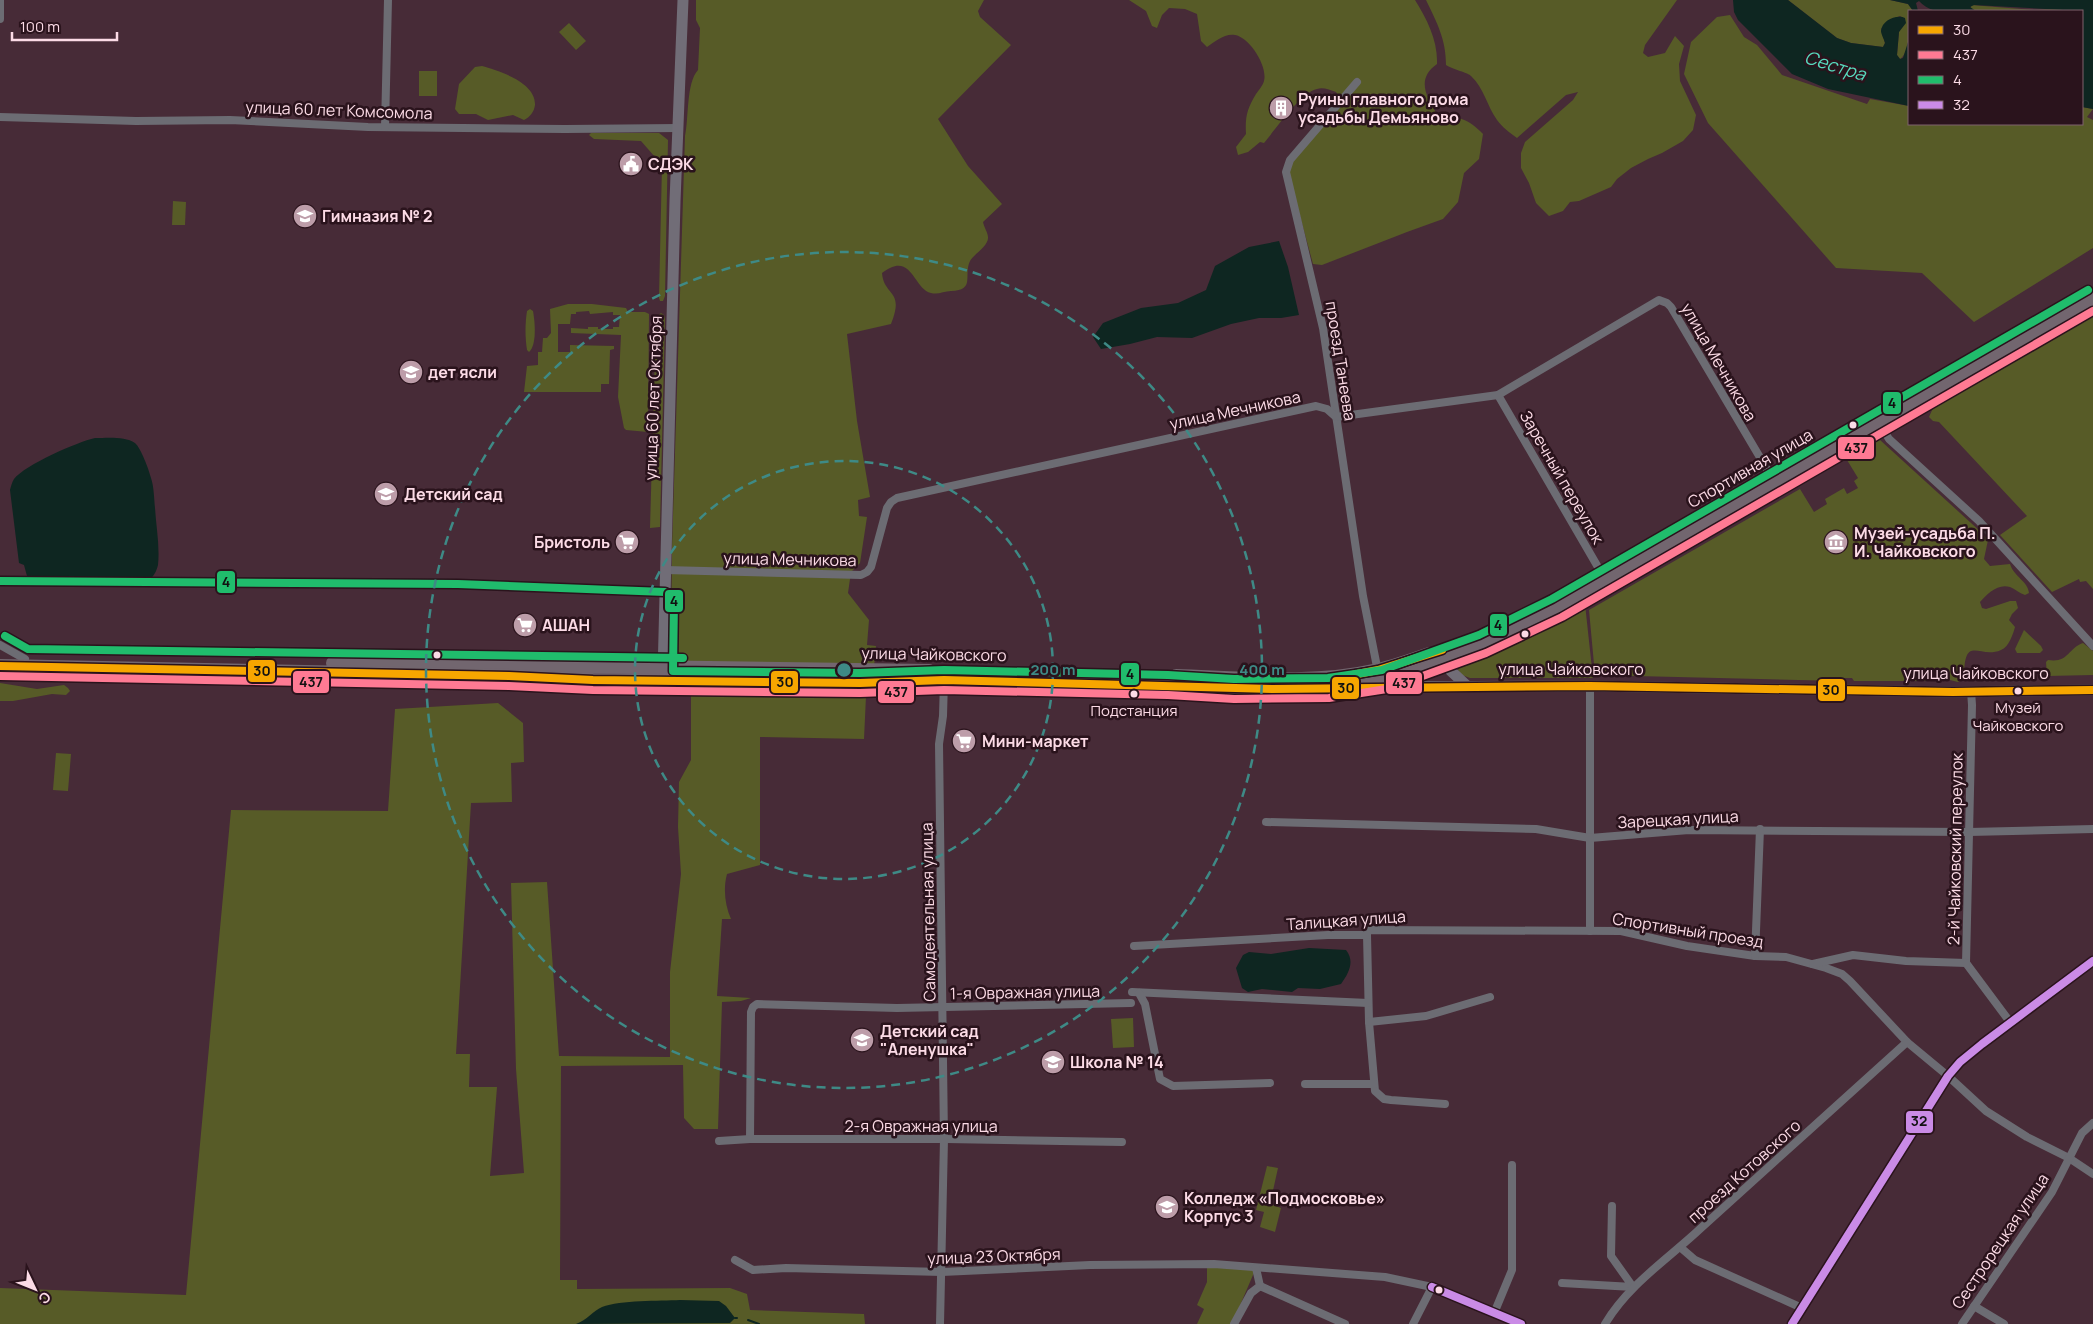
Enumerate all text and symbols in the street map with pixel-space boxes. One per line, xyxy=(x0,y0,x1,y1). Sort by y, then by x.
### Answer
scale bar xyxy=(12,10,118,42)
legend xyxy=(1908,10,2083,125)
text: 100 m xyxy=(20,16,60,37)
text: 30 xyxy=(1953,19,1970,40)
water label: Сестра xyxy=(1802,44,1870,86)
text: 437 xyxy=(1953,44,1978,65)
text: 4 xyxy=(1953,69,1962,90)
place label: Руины главного дома усадьбы Демьяново xyxy=(1298,88,1469,128)
text: 32 xyxy=(1953,94,1970,115)
building icon: Руины главного дома усадьбы Демьяново xyxy=(1268,95,1294,121)
street label: улица 60 лет Комсомола xyxy=(245,96,433,124)
public building icon: СДЭК xyxy=(618,151,644,177)
place label: СДЭК xyxy=(648,153,694,175)
school or university icon: Гимназия № 2 xyxy=(292,203,318,229)
place label: Гимназия № 2 xyxy=(322,205,433,227)
street label: улица Мечникова xyxy=(1676,299,1762,425)
street label: проезд Танеева xyxy=(1321,300,1361,422)
street label: улица 60 лет Октября xyxy=(639,315,667,481)
school or university icon: дет ясли xyxy=(398,359,424,385)
place label: дет ясли xyxy=(428,361,497,383)
street label: улица Мечникова xyxy=(1168,385,1302,435)
line badge: 4 xyxy=(1882,391,1902,415)
text: 4 xyxy=(1888,393,1896,412)
street label: Заречный переулок xyxy=(1515,406,1610,548)
unlabelled marker xyxy=(1848,420,1858,430)
street label: Спортивная улица xyxy=(1684,423,1816,513)
line badge: 437 xyxy=(1837,436,1875,460)
text: 437 xyxy=(1844,438,1868,457)
school or university icon: Детский сад xyxy=(373,481,399,507)
place label: Детский сад xyxy=(404,483,503,505)
place label: Музей-усадьба П. И. Чайковского xyxy=(1854,522,1996,562)
supermarket icon: Бристоль xyxy=(614,529,640,555)
museum icon: Музей-усадьба П. И. Чайковского xyxy=(1823,529,1849,555)
place label: Бристоль xyxy=(534,531,610,553)
street label: улица Мечникова xyxy=(723,547,857,571)
line badge: 4 xyxy=(216,570,236,594)
text: 4 xyxy=(222,572,230,591)
line badge: 4 xyxy=(664,589,684,613)
text: 4 xyxy=(670,591,678,610)
supermarket icon: AШАН xyxy=(512,612,538,638)
line badge: 4 xyxy=(1489,613,1508,637)
place label: AШАН xyxy=(542,614,590,636)
text: 4 xyxy=(1494,615,1502,634)
unlabelled marker xyxy=(1520,629,1530,639)
street label: улица Чайковского xyxy=(861,642,1007,666)
unlabelled marker xyxy=(432,650,442,660)
street label: улица Чайковского xyxy=(1498,658,1644,680)
line badge: 30 xyxy=(247,659,276,683)
text: 200 m xyxy=(1030,659,1076,680)
text: 400 m xyxy=(1239,659,1285,680)
text: 30 xyxy=(253,661,271,680)
centre of rings xyxy=(835,661,853,679)
line badge: 4 xyxy=(1120,662,1140,686)
street label: улица Чайковского xyxy=(1903,662,2049,684)
text: 4 xyxy=(1126,664,1134,683)
line badge: 437 xyxy=(292,670,330,694)
line badge: 30 xyxy=(770,670,799,694)
line badge: 437 xyxy=(1385,671,1423,695)
text: 437 xyxy=(299,672,323,691)
text: 30 xyxy=(776,672,794,691)
text: 437 xyxy=(1392,673,1416,692)
line badge: 30 xyxy=(1331,676,1360,700)
text: 30 xyxy=(1337,678,1355,697)
line badge: 30 xyxy=(1817,678,1846,702)
line badge: 437 xyxy=(877,680,915,704)
text: 30 xyxy=(1822,680,1840,699)
text: 437 xyxy=(884,682,908,701)
marker: Музей Чайковского xyxy=(2013,686,2023,696)
marker: Подстанция xyxy=(1129,689,1139,699)
place label: Музей Чайковского xyxy=(1973,697,2064,736)
place label: Подстанция xyxy=(1091,700,1177,721)
supermarket icon: Мини-маркет xyxy=(951,728,977,754)
place label: Мини-маркет xyxy=(982,730,1089,752)
street label: 2-й Чайковский переулок xyxy=(1942,752,1968,945)
street label: Зарецкая улица xyxy=(1617,805,1739,833)
street label: Самодеятельная улица xyxy=(915,822,941,1002)
street label: Талицкая улица xyxy=(1286,905,1406,935)
street label: Спортивный проезд xyxy=(1611,907,1765,953)
street label: 1-я Овражная улица xyxy=(950,980,1100,1004)
place label: Детский сад "Аленушка" xyxy=(880,1020,979,1060)
school or university icon: Детский сад "Аленушка" xyxy=(849,1027,875,1053)
school or university icon: Школа № 14 xyxy=(1040,1049,1066,1075)
place label: Школа № 14 xyxy=(1070,1051,1164,1073)
line badge: 32 xyxy=(1905,1110,1934,1134)
text: 32 xyxy=(1911,1111,1927,1130)
street label: проезд Котовского xyxy=(1683,1114,1805,1228)
street label: 2-я Овражная улица xyxy=(844,1115,998,1137)
street label: Сестрорецкая улица xyxy=(1946,1169,2054,1313)
place label: Колледж «Подмосковье» Корпус 3 xyxy=(1184,1187,1385,1227)
school or university icon: Колледж «Подмосковье» Корпус 3 xyxy=(1154,1194,1180,1220)
street label: улица 23 Октября xyxy=(927,1243,1061,1269)
north arrow xyxy=(10,1264,60,1314)
unlabelled marker xyxy=(1434,1285,1444,1295)
text: С xyxy=(34,1288,55,1308)

